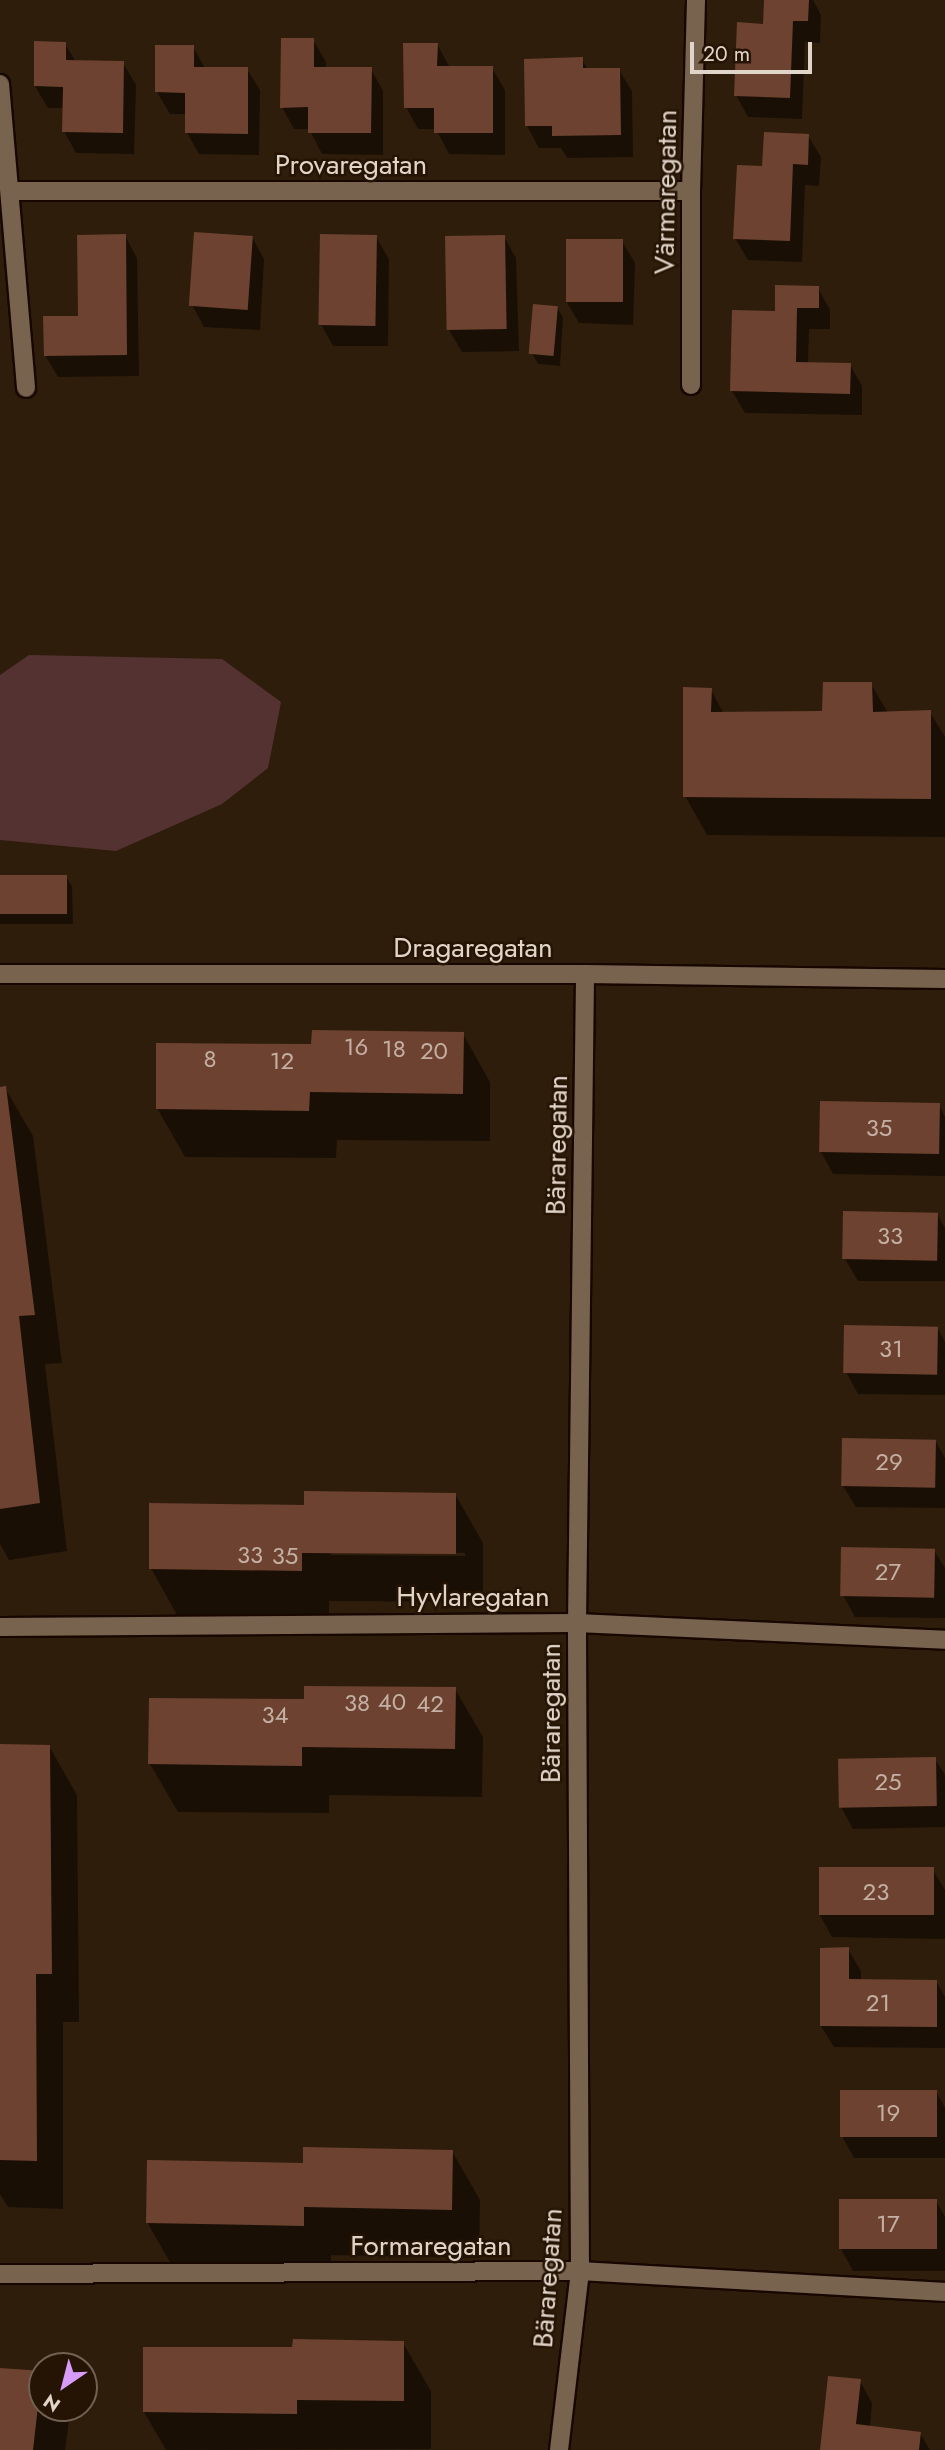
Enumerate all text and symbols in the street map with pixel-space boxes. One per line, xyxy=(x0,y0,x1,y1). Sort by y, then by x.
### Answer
scale bar xyxy=(693,28,816,72)
text: 20 m xyxy=(703,39,750,69)
street label: Värmaregatan xyxy=(648,109,684,275)
street label: Provaregatan xyxy=(275,148,427,182)
street label: Dragaregatan xyxy=(393,931,553,965)
house number: 16 xyxy=(344,1033,368,1061)
house number: 18 xyxy=(382,1035,406,1063)
house number: 20 xyxy=(420,1037,448,1065)
house number: 8 xyxy=(203,1045,217,1073)
house number: 12 xyxy=(270,1047,294,1075)
street label: Bäraregatan xyxy=(539,1075,575,1215)
house number: 35 xyxy=(866,1114,892,1142)
house number: 33 xyxy=(877,1222,903,1250)
house number: 31 xyxy=(879,1335,903,1363)
house number: 29 xyxy=(875,1448,903,1476)
house number: 33 xyxy=(237,1541,263,1569)
house number: 35 xyxy=(272,1542,298,1570)
house number: 27 xyxy=(875,1558,901,1586)
street label: Hyvlaregatan xyxy=(396,1580,550,1614)
street label: Bäraregatan xyxy=(534,1643,568,1783)
house number: 40 xyxy=(378,1688,406,1716)
house number: 38 xyxy=(344,1689,370,1717)
house number: 42 xyxy=(416,1690,444,1718)
house number: 34 xyxy=(261,1701,289,1729)
house number: 25 xyxy=(874,1768,902,1796)
house number: 23 xyxy=(863,1878,889,1906)
house number: 21 xyxy=(866,1989,890,2017)
house number: 19 xyxy=(876,2099,900,2127)
street label: Bäraregatan xyxy=(526,2207,570,2349)
house number: 17 xyxy=(876,2210,900,2238)
street label: Formaregatan xyxy=(350,2229,512,2263)
north arrow xyxy=(28,2352,98,2422)
text: N xyxy=(38,2388,66,2418)

